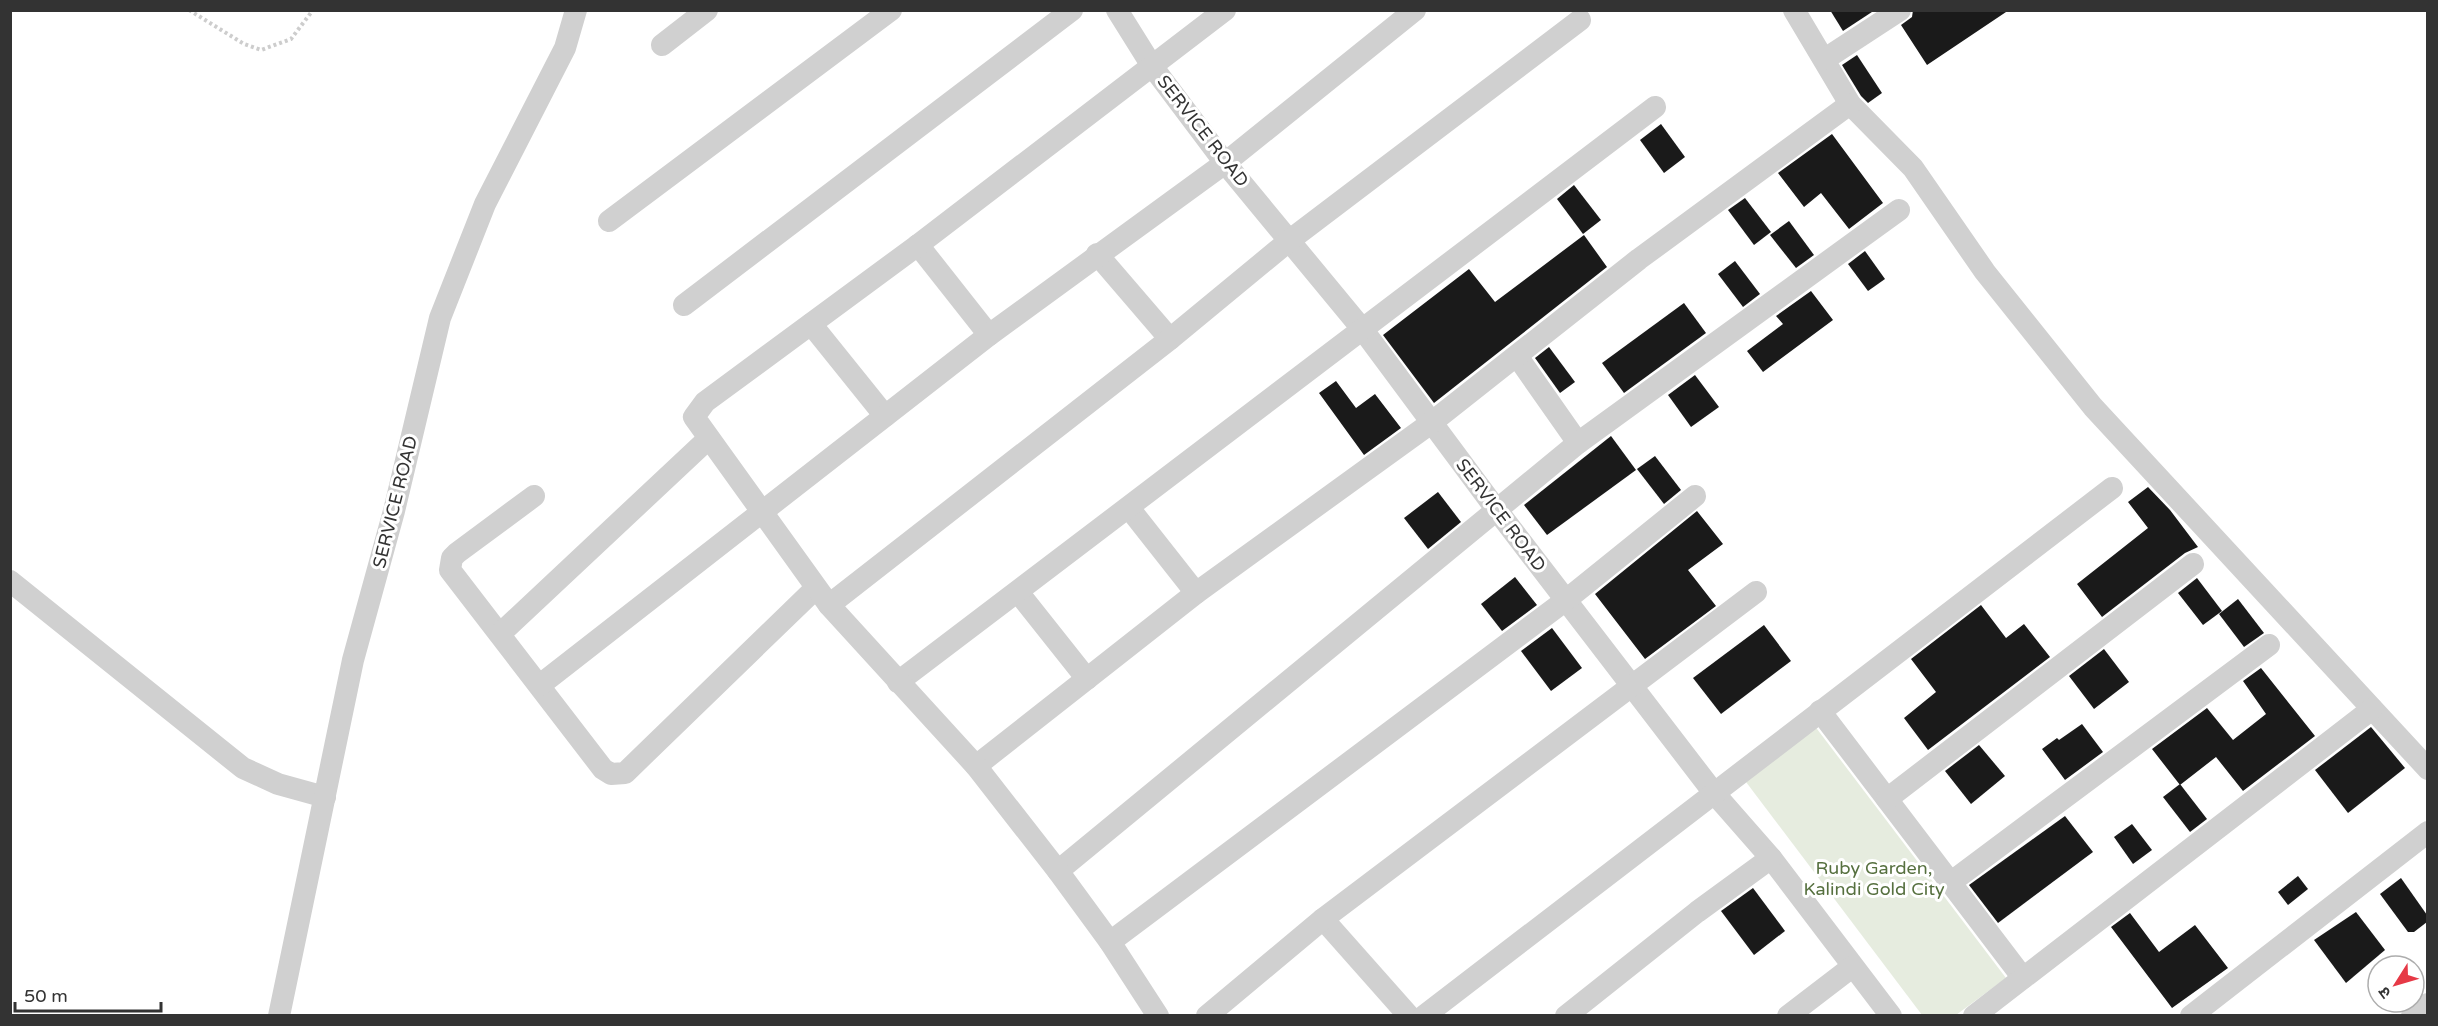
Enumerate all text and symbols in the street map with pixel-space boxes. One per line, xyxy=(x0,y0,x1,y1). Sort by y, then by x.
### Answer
street label: SERVICE ROAD xyxy=(1153,71,1253,191)
street label: SERVICE ROAD xyxy=(368,433,422,571)
street label: SERVICE ROAD xyxy=(1451,454,1551,576)
park label: Ruby Garden, Kalindi Gold City xyxy=(1803,857,1945,900)
north arrow xyxy=(2366,954,2426,1014)
scale bar xyxy=(15,975,160,1013)
text: उ xyxy=(2374,982,2396,1002)
text: 50 m xyxy=(24,985,68,1007)

